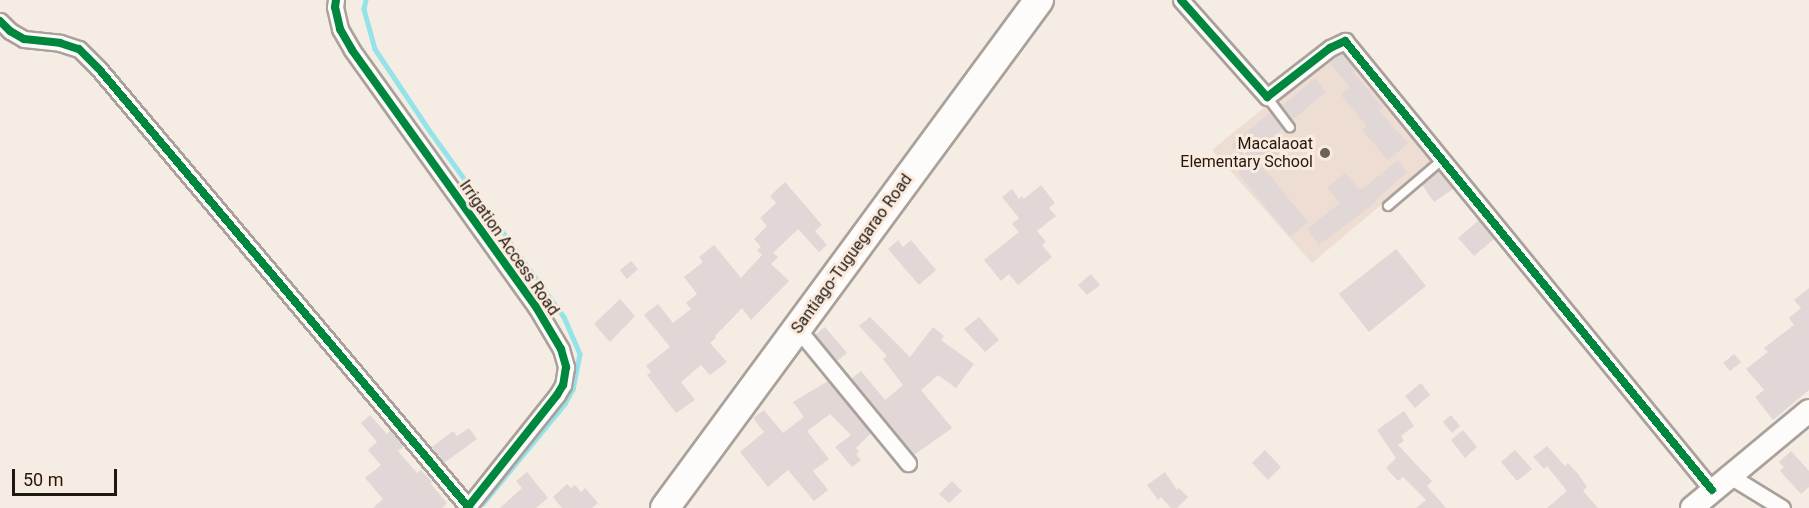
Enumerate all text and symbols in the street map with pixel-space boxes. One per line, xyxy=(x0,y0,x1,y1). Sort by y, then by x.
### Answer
place label: Macalaoat Elementary School xyxy=(1180,134,1313,172)
marker: Macalaoat Elementary School xyxy=(1318,146,1332,160)
street label: Santiago-Tuguegarao Road xyxy=(788,170,916,338)
street label: Irrigation Access Road xyxy=(455,177,563,319)
scale bar xyxy=(15,457,120,495)
text: 50 m xyxy=(23,469,63,490)

